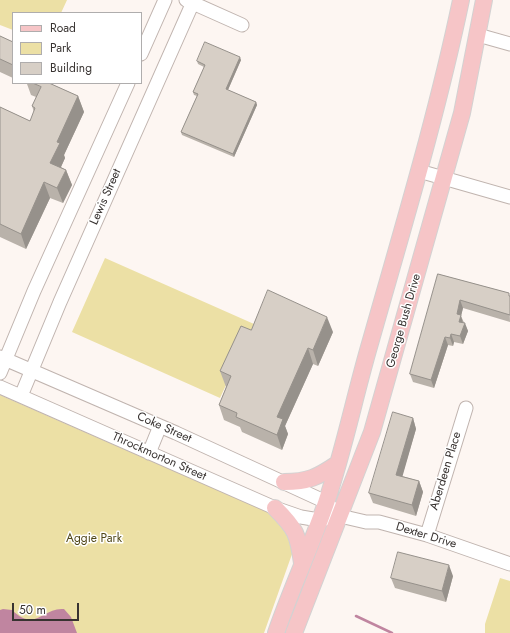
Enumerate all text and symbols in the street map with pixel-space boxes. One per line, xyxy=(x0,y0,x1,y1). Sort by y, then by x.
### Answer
legend xyxy=(12,12,142,84)
text: Road xyxy=(50,19,76,37)
text: Park xyxy=(50,39,71,57)
text: Building xyxy=(50,59,92,77)
street label: Lewis Street xyxy=(87,167,125,227)
street label: George Bush Drive xyxy=(384,272,424,370)
street label: Coke Street xyxy=(134,410,194,446)
street label: Throckmorton Street xyxy=(110,430,208,484)
street label: Aberdeen Place xyxy=(427,430,465,512)
street label: Dexter Drive xyxy=(394,520,458,552)
park label: Aggie Park xyxy=(66,532,122,546)
scale bar xyxy=(14,595,81,621)
text: 50 m xyxy=(19,601,46,619)

